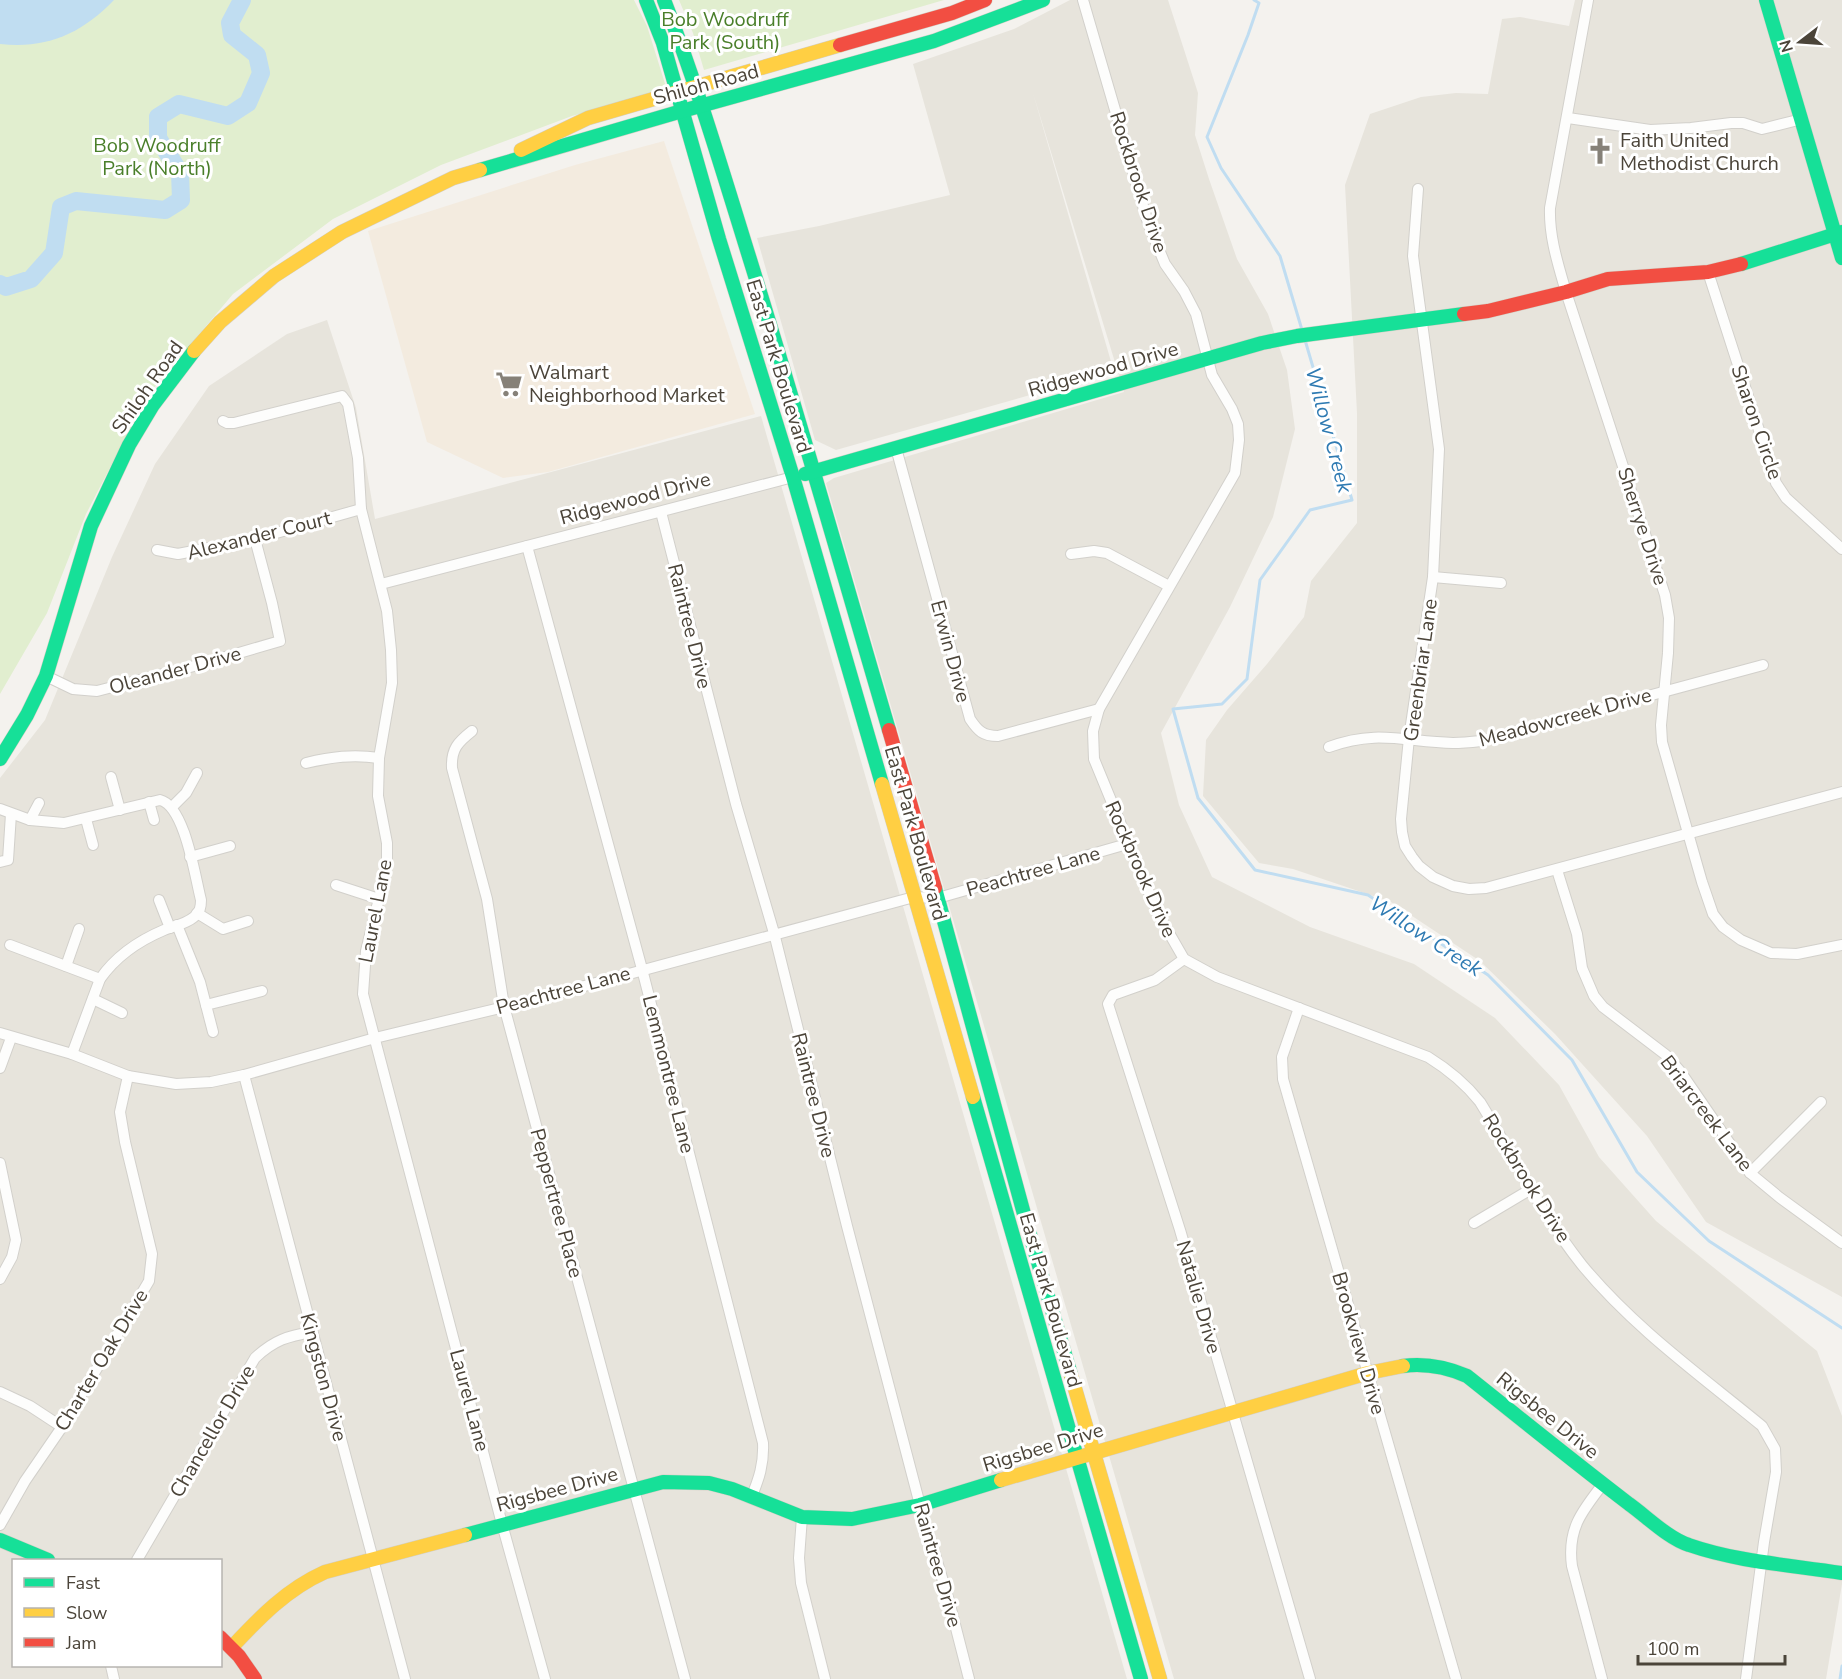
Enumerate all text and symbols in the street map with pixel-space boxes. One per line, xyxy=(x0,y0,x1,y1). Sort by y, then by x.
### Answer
park label: Bob Woodruff Park (South) xyxy=(661,6,789,56)
north arrow xyxy=(1770,12,1830,72)
text: N xyxy=(1774,37,1799,55)
street label: Shiloh Road xyxy=(650,57,762,112)
street label: Rockbrook Drive xyxy=(1103,108,1174,256)
place label: Faith United Methodist Church xyxy=(1620,127,1779,177)
park label: Bob Woodruff Park (North) xyxy=(93,132,221,182)
church icon: Faith United Methodist Church xyxy=(1585,136,1615,166)
street label: East Park Boulevard xyxy=(739,276,818,456)
street label: Shiloh Road xyxy=(105,335,190,439)
street label: Ridgewood Drive xyxy=(1025,335,1181,404)
place label: Walmart Neighborhood Market xyxy=(529,359,726,409)
street label: Sharon Circle xyxy=(1724,361,1789,483)
water label: Willow Creek xyxy=(1299,364,1359,497)
supermarket icon: Walmart Neighborhood Market xyxy=(494,369,524,399)
street label: Sherrye Drive xyxy=(1611,464,1674,589)
street label: Ridgewood Drive xyxy=(557,465,714,532)
street label: Alexander Court xyxy=(184,504,335,566)
street label: Raintree Drive xyxy=(661,561,718,691)
street label: Erwin Drive xyxy=(924,597,977,705)
street label: Greenbriar Lane xyxy=(1397,597,1444,743)
street label: Oleander Drive xyxy=(106,640,244,701)
street label: Meadowcreek Drive xyxy=(1476,681,1654,754)
street label: East Park Boulevard xyxy=(878,743,953,924)
street label: Rockbrook Drive xyxy=(1098,797,1183,942)
street label: Peachtree Lane xyxy=(963,839,1103,903)
street label: Laurel Lane xyxy=(352,857,399,965)
water label: Willow Creek xyxy=(1364,889,1488,983)
street label: Peachtree Lane xyxy=(493,960,633,1021)
street label: Lemmontree Lane xyxy=(636,992,701,1156)
street label: Raintree Drive xyxy=(785,1030,842,1160)
street label: Briarcreek Lane xyxy=(1654,1050,1759,1177)
street label: Rockbrook Drive xyxy=(1476,1109,1577,1248)
street label: Peppertree Place xyxy=(524,1125,589,1281)
street label: East Park Boulevard xyxy=(1013,1210,1088,1391)
street label: Natalie Drive xyxy=(1169,1237,1228,1357)
street label: Brookview Drive xyxy=(1325,1269,1392,1418)
street label: Charter Oak Drive xyxy=(48,1284,155,1436)
street label: Kingston Drive xyxy=(293,1310,354,1444)
street label: Laurel Lane xyxy=(443,1346,496,1454)
street label: Chancellor Drive xyxy=(163,1360,261,1503)
street label: Rigsbee Drive xyxy=(1491,1366,1605,1465)
street label: Rigsbee Drive xyxy=(979,1416,1107,1479)
street label: Rigsbee Drive xyxy=(493,1460,621,1519)
street label: Raintree Drive xyxy=(907,1500,968,1630)
legend xyxy=(12,1559,222,1667)
text: Fast xyxy=(66,1571,101,1595)
text: Slow xyxy=(66,1601,107,1625)
scale bar xyxy=(1638,1628,1785,1666)
text: Jam xyxy=(65,1631,97,1655)
text: 100 m xyxy=(1647,1637,1699,1661)

